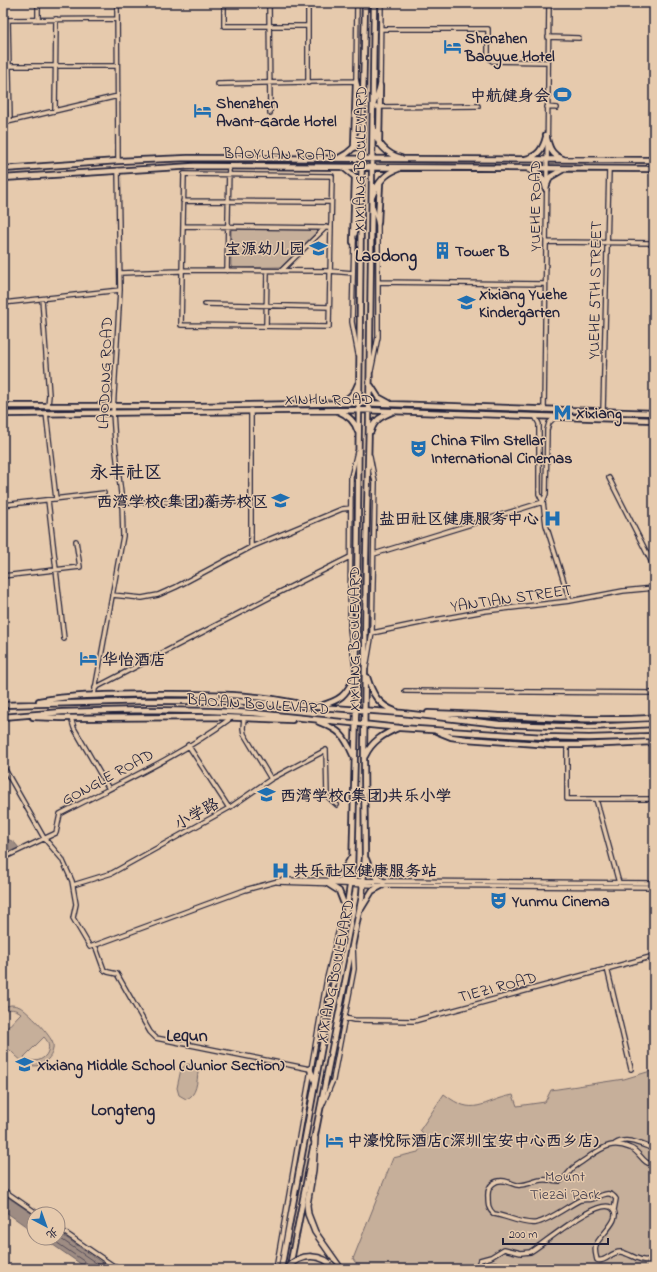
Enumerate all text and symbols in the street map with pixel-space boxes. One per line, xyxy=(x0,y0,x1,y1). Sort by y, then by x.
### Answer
place label: Shenzhen Baoyue Hotel xyxy=(464,27,555,70)
hotel icon: Shenzhen Baoyue Hotel xyxy=(442,36,462,56)
place label: 中航健身会 xyxy=(470,85,550,109)
sports icon: 中航健身会 xyxy=(553,85,573,105)
street label: XIXIANG BOULEVARD xyxy=(348,86,374,232)
place label: Shenzhen Avant-Garde Hotel xyxy=(216,92,337,134)
hotel icon: Shenzhen Avant-Garde Hotel xyxy=(193,101,213,121)
street label: BAOYUAN ROAD xyxy=(222,142,337,168)
street label: YUEHE ROAD xyxy=(524,160,548,252)
street label: YUEHE 5TH STREET xyxy=(583,221,609,360)
place label: 宝源幼儿园 xyxy=(225,238,305,262)
school or university icon: 宝源幼儿园 xyxy=(308,238,328,258)
building icon: Tower B xyxy=(432,240,452,260)
place label: Tower B xyxy=(455,240,509,264)
district label: Laodong xyxy=(355,244,417,271)
place label: Xixiang Yuehe Kindergarten xyxy=(479,283,568,326)
school or university icon: Xixiang Yuehe Kindergarten xyxy=(456,292,476,312)
street label: LAODONG ROAD xyxy=(92,317,120,430)
street label: XINHU ROAD xyxy=(285,388,373,412)
metro station icon: Xixiang xyxy=(553,402,573,422)
place label: Xixiang xyxy=(576,402,622,427)
place label: China Film Stellar International Cinemas xyxy=(431,429,572,471)
theatre icon: China Film Stellar International Cinemas xyxy=(408,438,428,458)
district label: 永丰社区 xyxy=(90,461,162,487)
place label: 西湾学校(集团)蘅芳校区 xyxy=(97,491,268,515)
school or university icon: 西湾学校(集团)蘅芳校区 xyxy=(271,491,291,511)
place label: 盐田社区健康服务中心 xyxy=(379,508,539,532)
hospital icon: 盐田社区健康服务中心 xyxy=(542,508,562,528)
street label: XIXIANG BOULEVARD xyxy=(343,566,367,712)
street label: YANTIAN STREET xyxy=(449,579,574,619)
hotel icon: 华怡酒店 xyxy=(79,649,99,669)
place label: 华怡酒店 xyxy=(102,649,166,673)
street label: BAO'AN BOULEVARD xyxy=(185,688,330,722)
street label: GONGLE ROAD xyxy=(57,743,158,812)
school or university icon: 西湾学校(集团)共乐小学 xyxy=(257,785,277,805)
place label: 西湾学校(集团)共乐小学 xyxy=(280,785,451,809)
street label: 小学路 xyxy=(170,793,224,837)
hospital icon: 共乐社区健康服务站 xyxy=(270,860,290,880)
place label: 共乐社区健康服务站 xyxy=(293,860,437,884)
theatre icon: Yunmu Cinema xyxy=(489,890,509,910)
place label: Yunmu Cinema xyxy=(511,890,610,914)
street label: XIXIANG BOULEVARD xyxy=(310,898,362,1045)
street label: TIEZI ROAD xyxy=(455,966,540,1010)
district label: Lequn xyxy=(166,1024,208,1050)
school or university icon: Xixiang Middle School (Junior Section) xyxy=(14,1054,34,1074)
place label: Xixiang Middle School (Junior Section) xyxy=(37,1054,285,1079)
district label: Longteng xyxy=(91,1098,155,1125)
hotel icon: 中濠悦际酒店(深圳宝安中心西乡店) xyxy=(324,1130,344,1150)
place label: 中濠悦际酒店(深圳宝安中心西乡店) xyxy=(347,1130,599,1154)
park label: Mount Tiezai Park xyxy=(530,1165,601,1207)
north arrow xyxy=(26,1206,66,1246)
scale bar xyxy=(503,1220,608,1246)
text: 北 xyxy=(43,1223,61,1242)
text: 200 m xyxy=(509,1226,538,1244)

